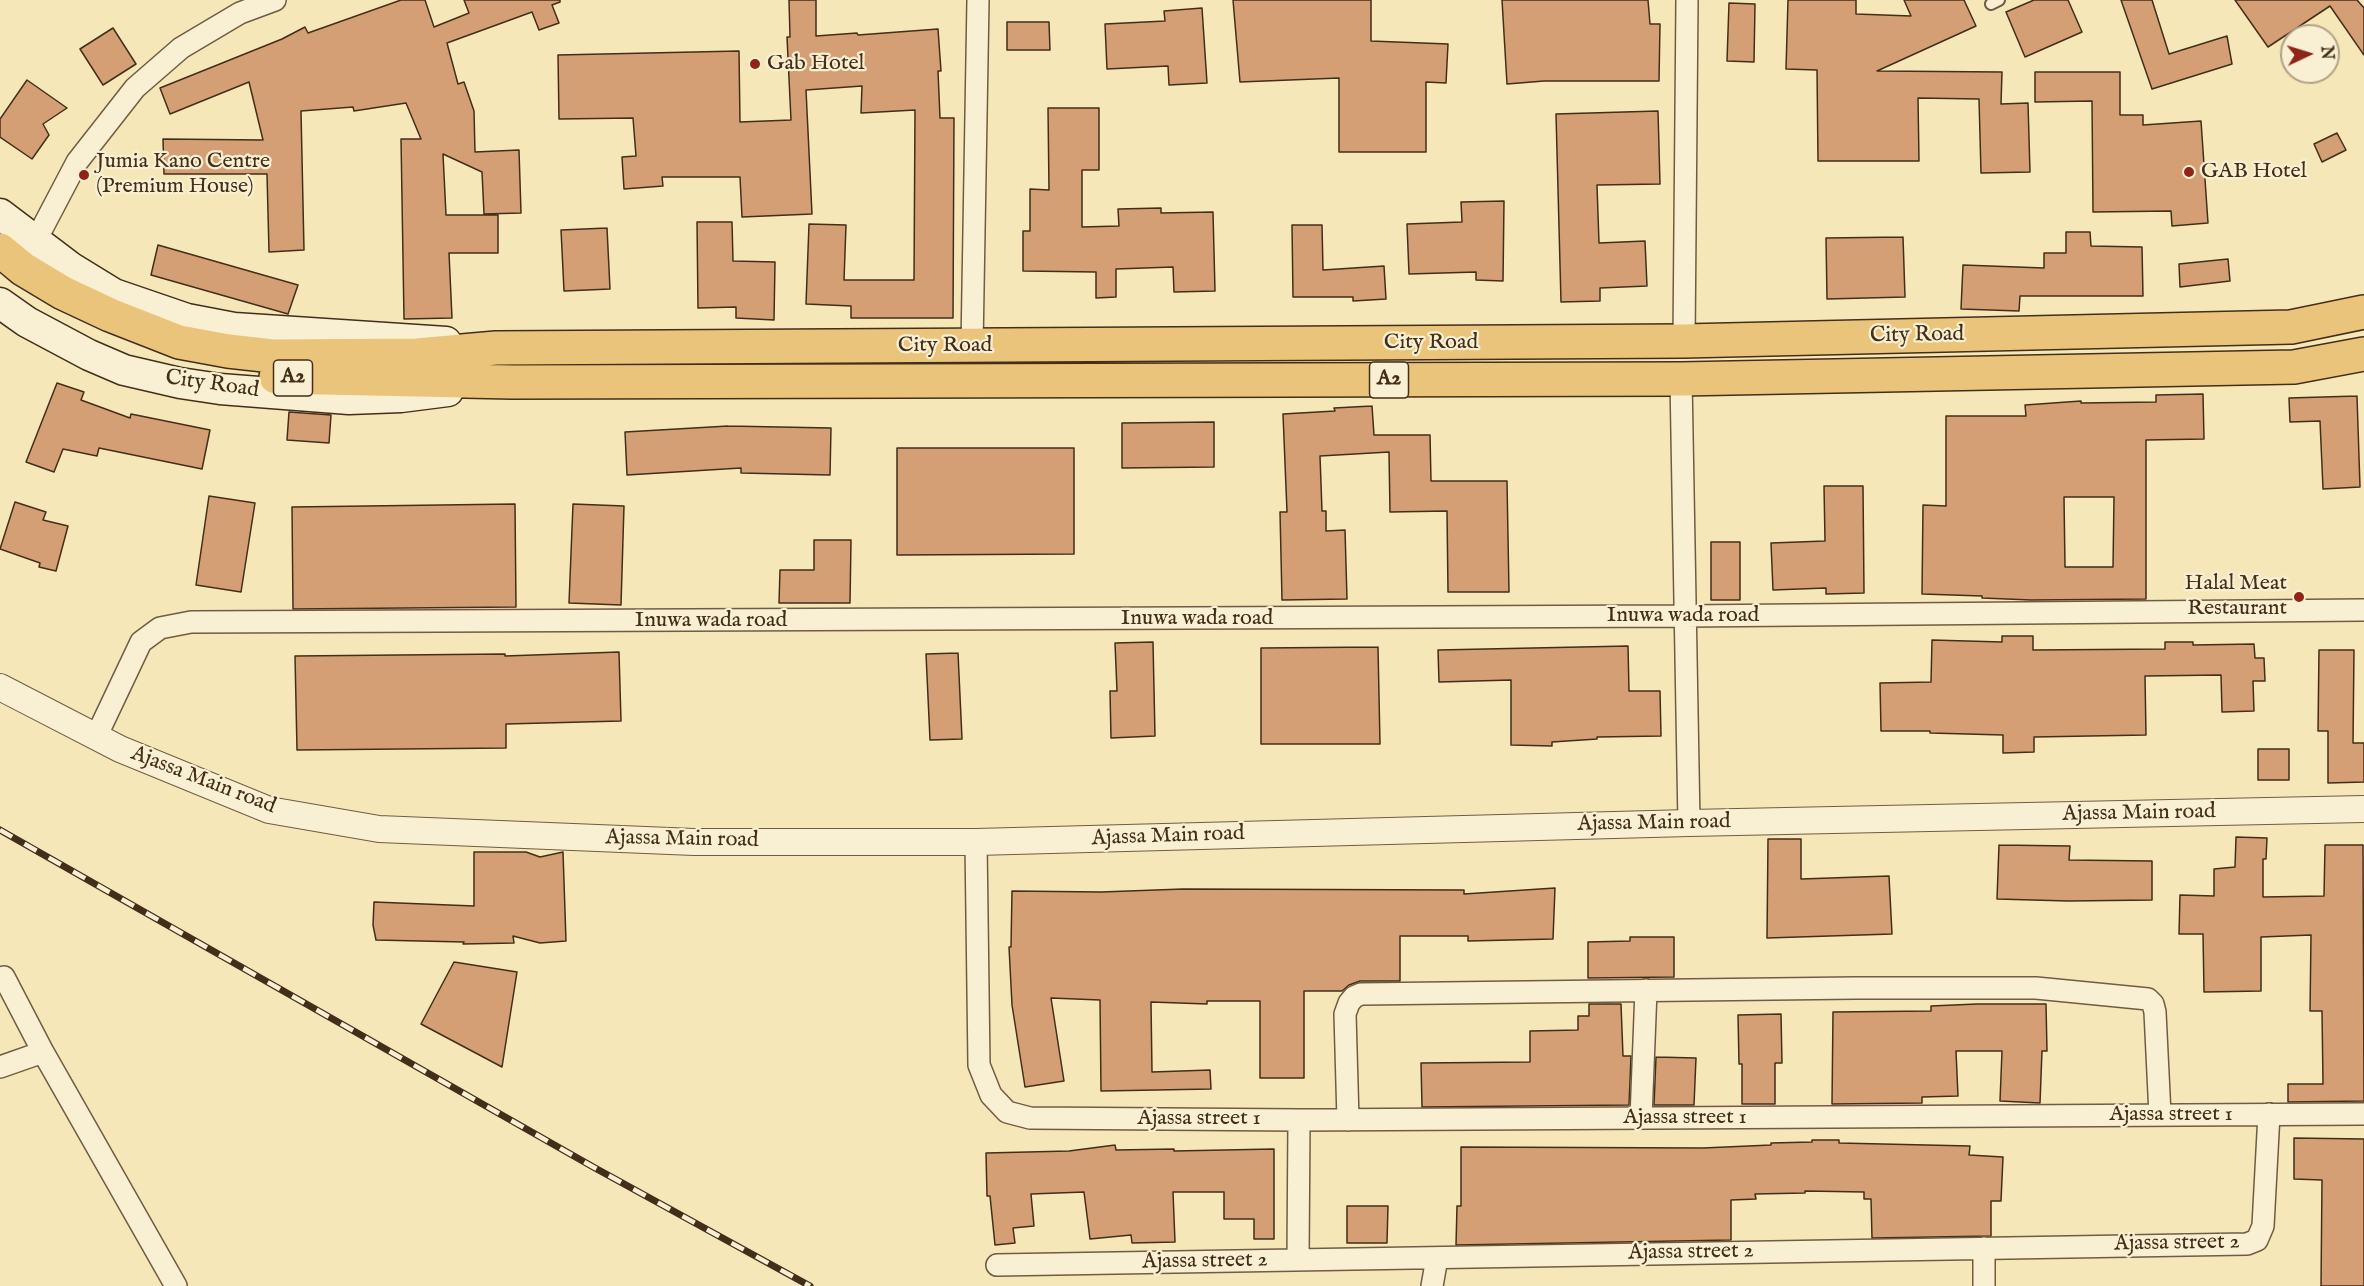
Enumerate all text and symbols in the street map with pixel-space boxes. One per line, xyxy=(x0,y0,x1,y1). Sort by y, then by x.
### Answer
north arrow xyxy=(2280,24,2340,84)
text: N xyxy=(2316,45,2336,60)
place label: Gab Hotel xyxy=(767,51,865,77)
marker: Gab Hotel xyxy=(748,57,762,71)
place label: Jumia Kano Centre (Premium House) xyxy=(96,149,270,200)
place label: GAB Hotel xyxy=(2201,159,2307,185)
marker: GAB Hotel xyxy=(2182,165,2196,179)
marker: Jumia Kano Centre (Premium House) xyxy=(77,168,91,182)
street label: City Road xyxy=(1870,322,1964,350)
street label: City Road xyxy=(1384,330,1478,356)
street label: City Road xyxy=(898,333,992,359)
road number: A2 xyxy=(274,360,312,396)
road number: A2 xyxy=(1370,362,1408,398)
street label: City Road xyxy=(163,365,261,405)
place label: Halal Meat Restaurant xyxy=(2185,571,2287,622)
marker: Halal Meat Restaurant xyxy=(2292,590,2306,604)
street label: Inuwa wada road xyxy=(1607,603,1759,629)
street label: Inuwa wada road xyxy=(1121,606,1273,632)
street label: Inuwa wada road xyxy=(635,608,787,634)
street label: Ajassa Main road xyxy=(127,741,279,821)
street label: Ajassa Main road xyxy=(2062,799,2216,829)
street label: Ajassa Main road xyxy=(1577,809,1731,839)
street label: Ajassa Main road xyxy=(1091,821,1245,853)
street label: Ajassa Main road xyxy=(605,825,759,855)
street label: Ajassa street 1 xyxy=(2109,1102,2233,1128)
street label: Ajassa street 1 xyxy=(1623,1105,1747,1131)
street label: Ajassa street 1 xyxy=(1137,1106,1261,1132)
street label: Ajassa street 2 xyxy=(2114,1230,2240,1258)
street label: Ajassa street 2 xyxy=(1628,1239,1754,1267)
street label: Ajassa street 2 xyxy=(1142,1248,1268,1276)

